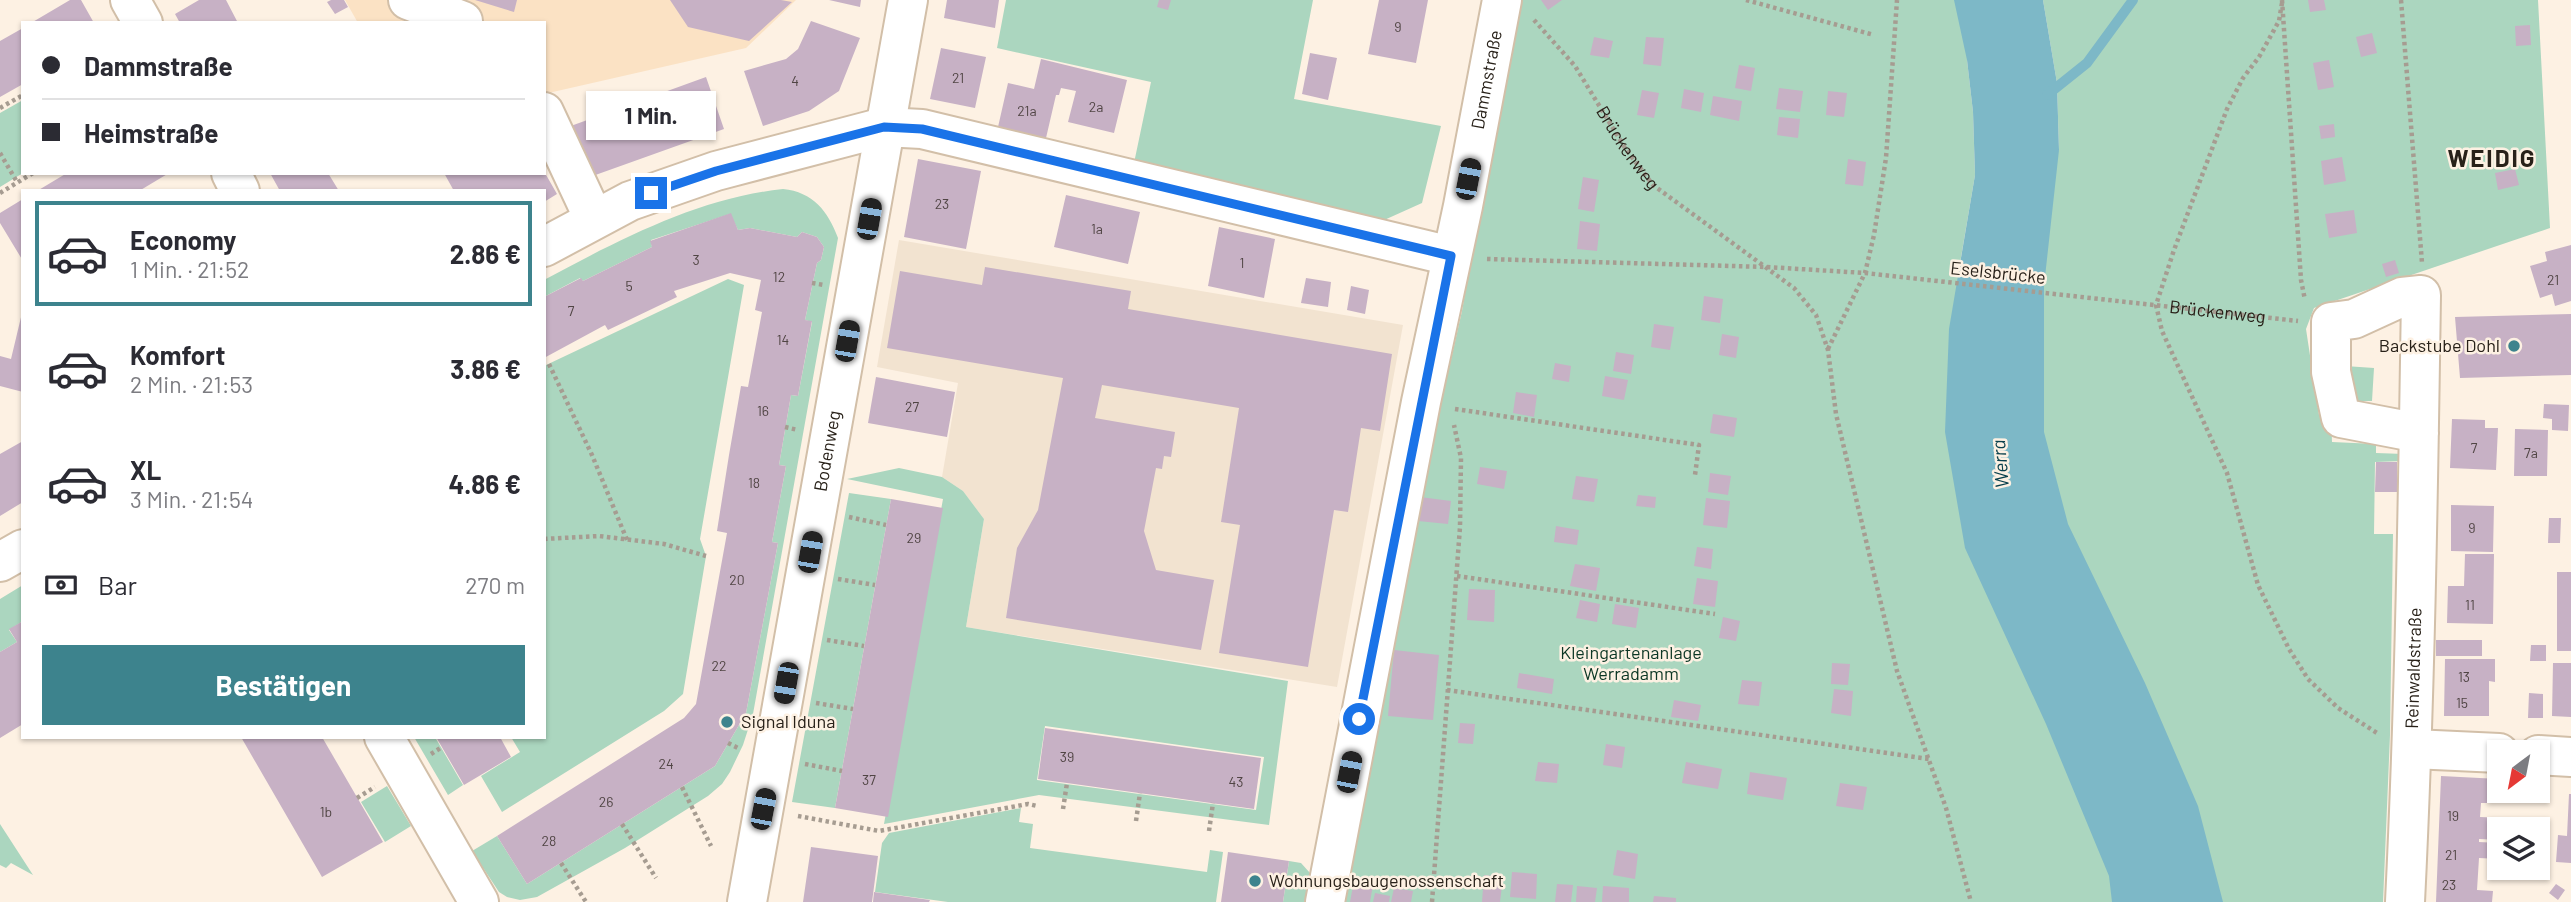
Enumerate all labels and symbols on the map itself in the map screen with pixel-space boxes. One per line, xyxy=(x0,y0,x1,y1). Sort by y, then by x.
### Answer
house number: 9 xyxy=(1394,18,1402,35)
street label: Dammstraße xyxy=(1466,28,1506,131)
house number: 21 xyxy=(952,69,964,86)
house number: 4 xyxy=(791,72,799,89)
callout: 1 Min. xyxy=(586,92,716,140)
house number: 2a xyxy=(1089,98,1103,115)
house number: 21a xyxy=(1017,102,1037,119)
street label: Brückenweg xyxy=(1592,102,1665,194)
district label: WEIDIG xyxy=(2447,143,2537,172)
car xyxy=(1454,156,1483,202)
route end xyxy=(635,177,667,209)
house number: 23 xyxy=(935,195,949,212)
car xyxy=(856,196,883,242)
house number: 1a xyxy=(1091,220,1103,237)
house number: 3 xyxy=(692,251,700,268)
house number: 1 xyxy=(1240,254,1244,271)
street label: Eselsbrücke xyxy=(1949,256,2047,288)
house number: 12 xyxy=(773,268,785,285)
house number: 21 xyxy=(2547,271,2559,288)
house number: 5 xyxy=(625,277,633,294)
street label: Brückenweg xyxy=(2168,295,2267,327)
house number: 7 xyxy=(568,302,575,319)
car xyxy=(834,318,861,364)
house number: 14 xyxy=(777,331,789,348)
place label: Backstube Dohl xyxy=(2379,334,2500,356)
marker: Backstube Dohl xyxy=(2506,338,2522,354)
house number: 27 xyxy=(905,398,919,415)
house number: 16 xyxy=(757,402,769,419)
street label: Bodenweg xyxy=(808,409,845,493)
water label: Werra xyxy=(1986,439,2013,489)
house number: 7 xyxy=(2471,439,2478,456)
house number: 7a xyxy=(2524,444,2538,461)
house number: 18 xyxy=(748,474,760,491)
house number: 9 xyxy=(2468,519,2476,536)
car xyxy=(797,529,824,575)
house number: 29 xyxy=(907,529,921,546)
house number: 20 xyxy=(729,571,745,588)
house number: 11 xyxy=(2465,596,2475,613)
street label: Reinwaldstraße xyxy=(2400,607,2425,729)
park label: Kleingartenanlage Werradamm xyxy=(1560,641,1702,684)
house number: 22 xyxy=(711,657,727,674)
car xyxy=(773,660,800,706)
house number: 13 xyxy=(2458,668,2470,685)
house number: 15 xyxy=(2456,694,2468,711)
route start xyxy=(1343,703,1375,735)
place label: Signal Iduna xyxy=(741,710,835,732)
marker: Signal Iduna xyxy=(719,714,735,730)
north arrow xyxy=(2487,740,2550,803)
house number: 39 xyxy=(1060,748,1074,765)
car xyxy=(1335,749,1364,795)
house number: 24 xyxy=(658,755,674,772)
house number: 37 xyxy=(862,771,876,788)
house number: 43 xyxy=(1229,773,1243,790)
car xyxy=(749,786,778,832)
house number: 26 xyxy=(599,793,613,810)
house number: 1b xyxy=(320,803,332,820)
house number: 19 xyxy=(2447,807,2459,824)
house number: 28 xyxy=(542,832,556,849)
house number: 21 xyxy=(2445,846,2457,863)
place label: Wohnungsbaugenossenschaft xyxy=(1269,869,1504,891)
marker: Wohnungsbaugenossenschaft xyxy=(1247,873,1263,889)
house number: 23 xyxy=(2442,876,2456,893)

